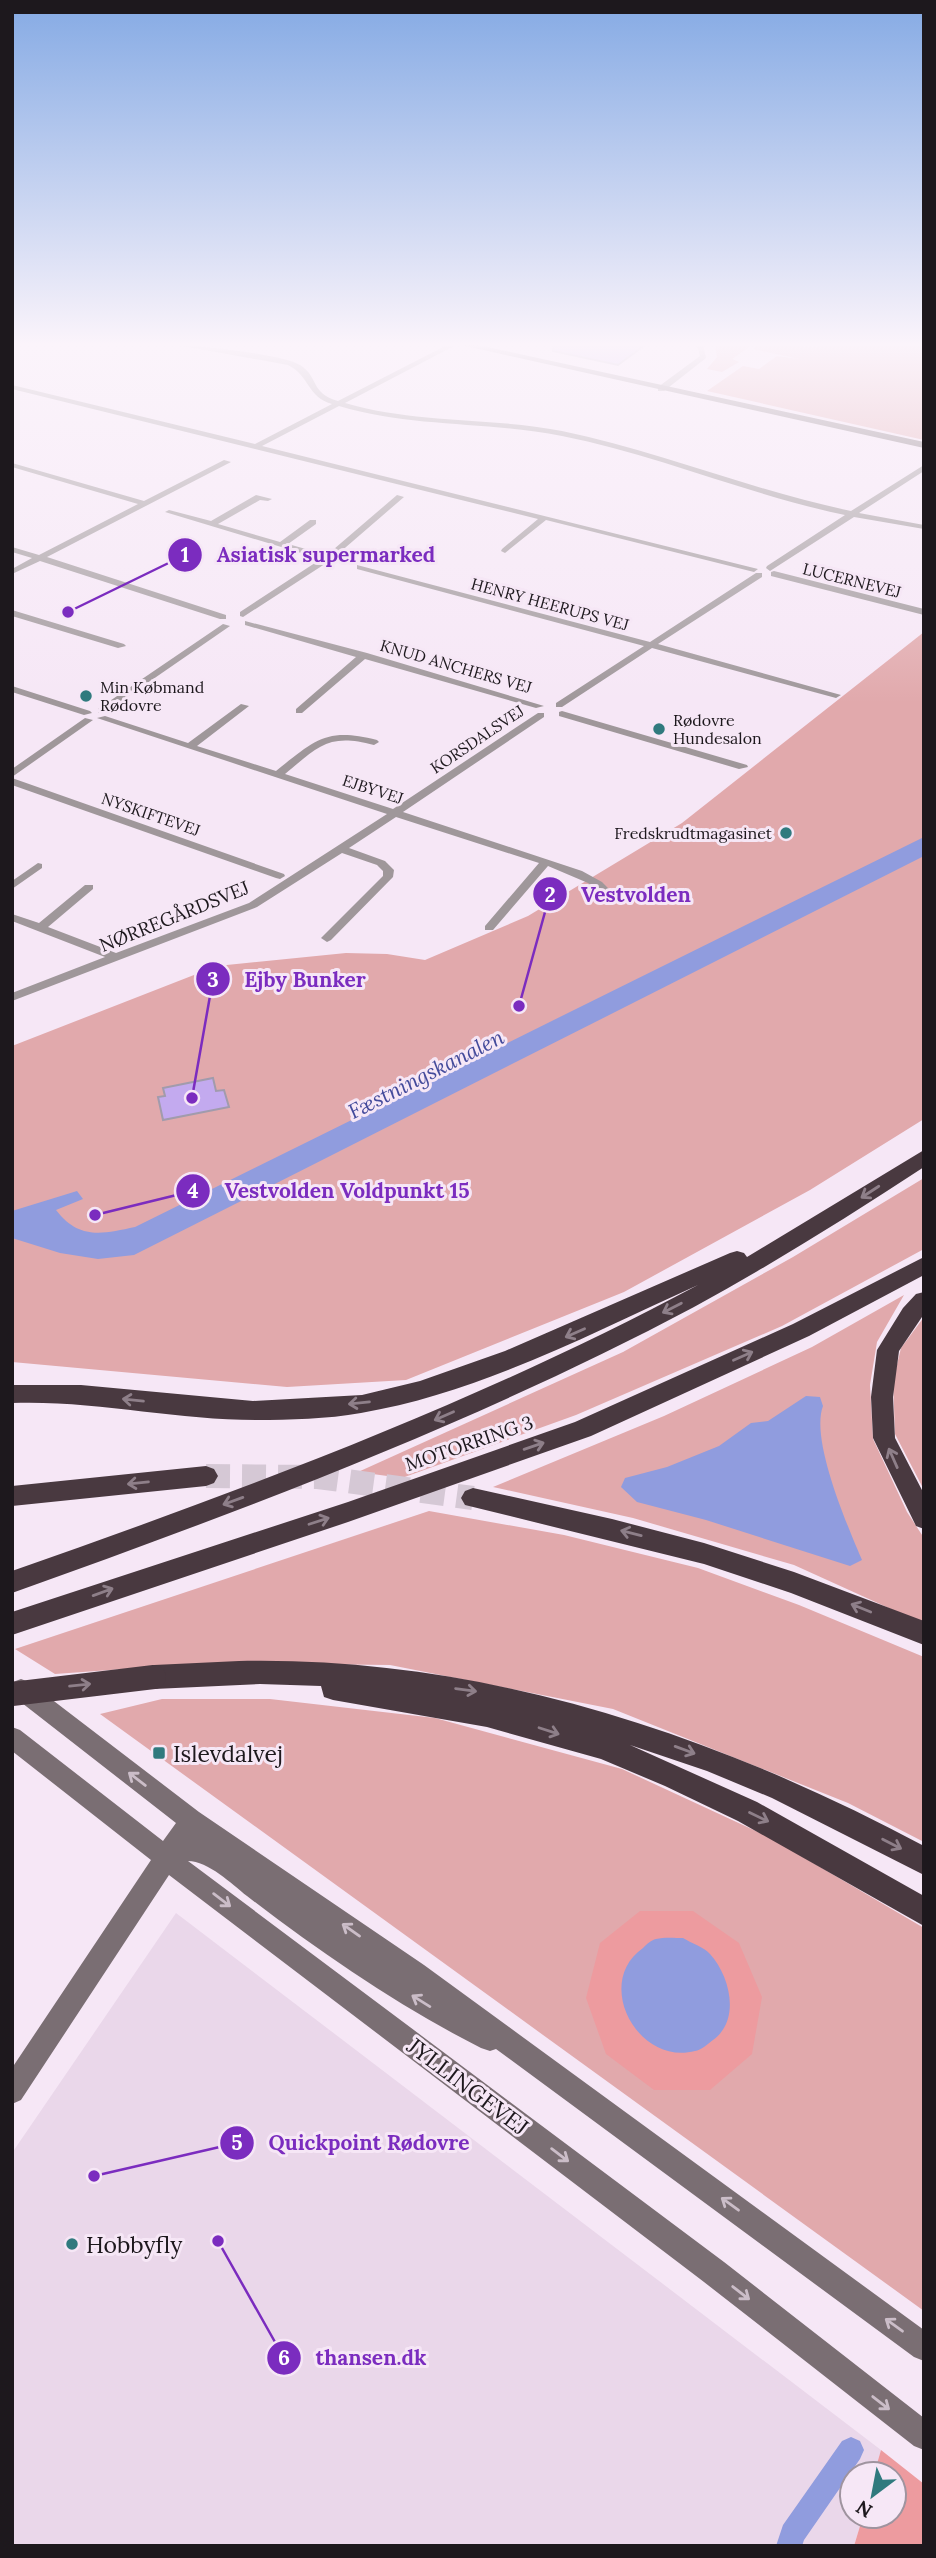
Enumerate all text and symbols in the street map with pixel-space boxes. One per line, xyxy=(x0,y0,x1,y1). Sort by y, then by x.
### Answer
callout: Asiatisk supermarked xyxy=(168,534,450,576)
text: 1 xyxy=(181,541,189,568)
text: Asiatisk supermarked xyxy=(217,541,435,568)
street label: LUCERNEVEJ xyxy=(801,558,903,602)
street label: HENRY HEERUPS VEJ xyxy=(469,573,631,635)
street label: KNUD ANCHERS VEJ xyxy=(378,635,534,697)
place label: Min Købmand Rødovre xyxy=(100,677,205,715)
marker: Min Købmand Rødovre xyxy=(78,688,94,704)
street label: KORSDALSVEJ xyxy=(426,700,528,778)
place label: Rødovre Hundesalon xyxy=(673,710,762,748)
marker: Rødovre Hundesalon xyxy=(651,721,667,737)
street label: EJBYVEJ xyxy=(340,770,406,808)
street label: NYSKIFTEVEJ xyxy=(99,788,203,840)
place label: Fredskrudtmagasinet xyxy=(614,823,773,843)
marker: Fredskrudtmagasinet xyxy=(778,825,794,841)
callout: Vestvolden xyxy=(532,873,705,915)
street label: NØRREGÅRDSVEJ xyxy=(96,875,252,957)
text: 2 xyxy=(544,881,556,908)
text: Vestvolden xyxy=(581,881,691,908)
callout: Ejby Bunker xyxy=(195,958,380,1000)
text: 3 xyxy=(207,966,219,993)
text: Ejby Bunker xyxy=(244,966,366,993)
water label: Fæstningskanalen xyxy=(344,1023,509,1125)
callout: Vestvolden Voldpunkt 15 xyxy=(175,1170,483,1212)
text: 4 xyxy=(187,1177,199,1204)
text: Vestvolden Voldpunkt 15 xyxy=(224,1177,470,1204)
one-way arrow xyxy=(861,1185,881,1199)
one-way arrow xyxy=(662,1301,683,1315)
one-way arrow xyxy=(565,1327,586,1340)
one-way arrow xyxy=(732,1349,753,1362)
one-way arrow xyxy=(122,1393,144,1406)
one-way arrow xyxy=(349,1397,371,1410)
street label: MOTORRING 3 xyxy=(402,1410,536,1476)
one-way arrow xyxy=(434,1410,455,1423)
one-way arrow xyxy=(523,1439,545,1451)
one-way arrow xyxy=(886,1448,899,1470)
one-way arrow xyxy=(127,1476,150,1489)
one-way arrow xyxy=(223,1496,245,1508)
one-way arrow xyxy=(308,1514,330,1526)
one-way arrow xyxy=(620,1526,643,1539)
one-way arrow xyxy=(92,1585,114,1597)
one-way arrow xyxy=(850,1601,872,1614)
one-way arrow xyxy=(68,1679,91,1692)
one-way arrow xyxy=(454,1684,477,1697)
one-way arrow xyxy=(537,1726,559,1738)
place label: Islevdalvej xyxy=(173,1739,283,1768)
one-way arrow xyxy=(674,1744,696,1757)
marker: Islevdalvej xyxy=(151,1745,167,1761)
one-way arrow xyxy=(128,1772,146,1787)
one-way arrow xyxy=(748,1811,769,1824)
one-way arrow xyxy=(881,1837,902,1851)
one-way arrow xyxy=(212,1892,231,1907)
one-way arrow xyxy=(341,1922,361,1936)
one-way arrow xyxy=(412,1994,432,2008)
street label: JYLLINGEVEJ xyxy=(401,2030,534,2141)
callout: Quickpoint Rødovre xyxy=(220,2122,484,2164)
text: 5 xyxy=(231,2129,243,2156)
text: Quickpoint Rødovre xyxy=(269,2129,470,2156)
one-way arrow xyxy=(550,2147,569,2162)
one-way arrow xyxy=(721,2197,740,2211)
place label: Hobbyfly xyxy=(86,2230,183,2259)
marker: Hobbyfly xyxy=(64,2236,80,2252)
one-way arrow xyxy=(731,2285,749,2300)
one-way arrow xyxy=(885,2318,904,2332)
callout: thansen.dk xyxy=(267,2337,441,2379)
text: 6 xyxy=(278,2344,290,2371)
text: thansen.dk xyxy=(316,2344,427,2371)
one-way arrow xyxy=(872,2396,890,2411)
north arrow xyxy=(838,2460,908,2530)
text: N xyxy=(851,2495,877,2523)

